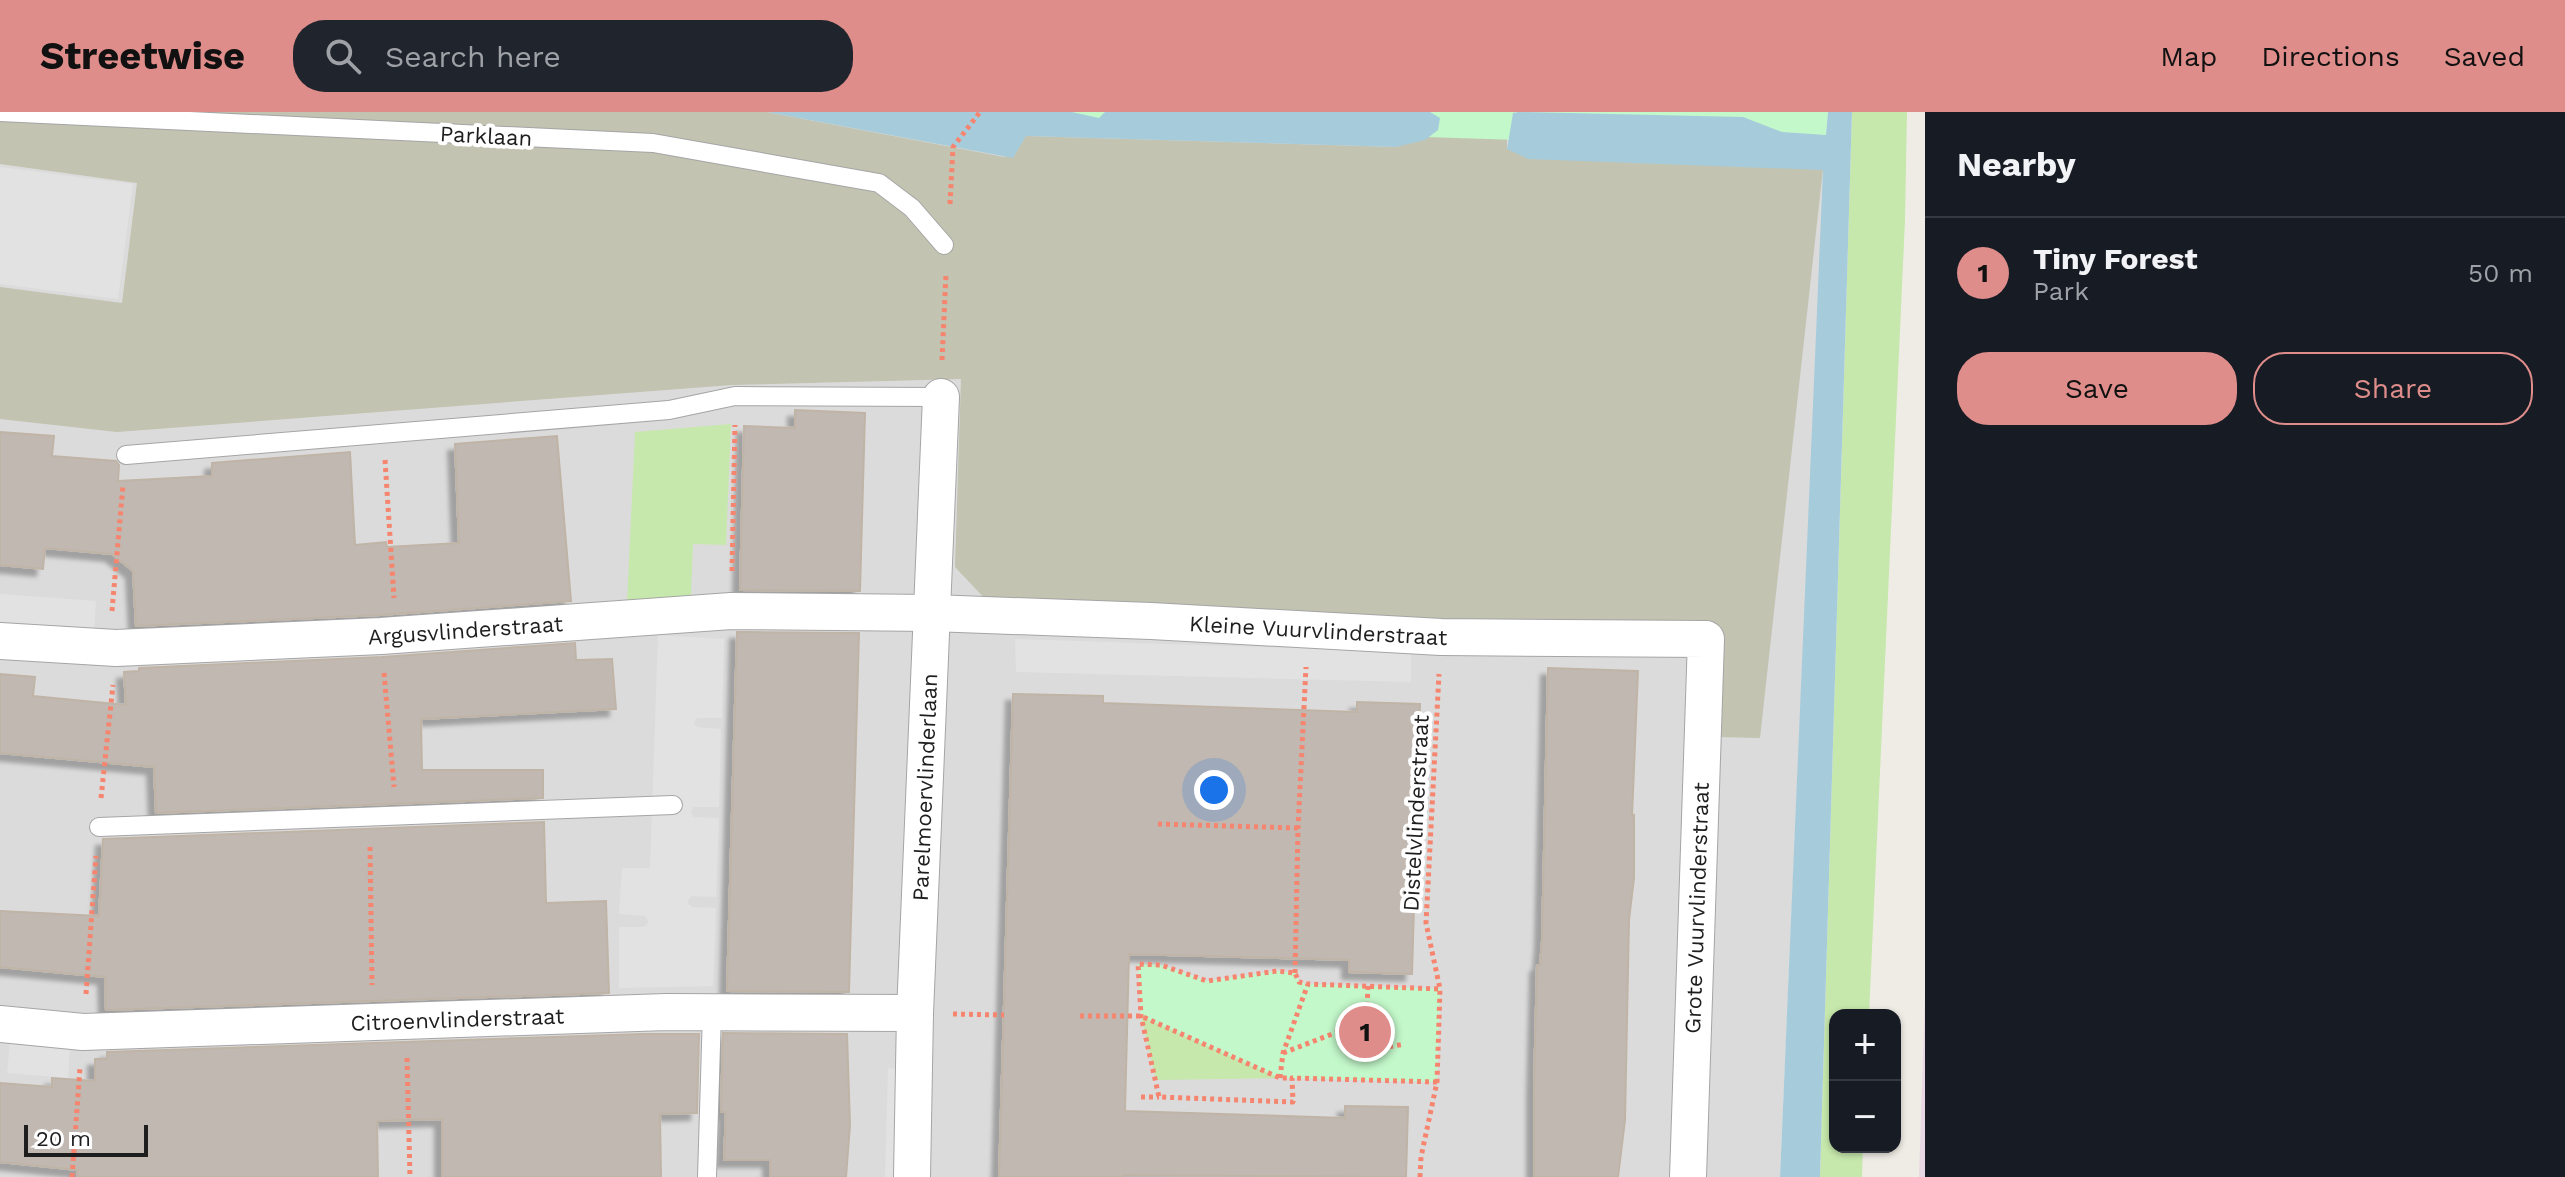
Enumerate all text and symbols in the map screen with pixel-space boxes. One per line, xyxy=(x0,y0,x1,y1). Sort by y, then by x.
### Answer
search box xyxy=(293,20,853,92)
text: Streetwise xyxy=(40,34,245,78)
icon: search xyxy=(321,34,365,78)
text: Search here xyxy=(385,39,561,74)
text: Map xyxy=(2160,40,2217,73)
text: Directions xyxy=(2261,40,2400,73)
text: Saved xyxy=(2444,40,2525,73)
street label: Parklaan xyxy=(439,121,533,151)
text: Nearby xyxy=(1957,144,2076,184)
text: Tiny Forest xyxy=(2033,241,2198,276)
text: 1 xyxy=(1977,258,1989,288)
text: 50 m xyxy=(2468,258,2533,288)
text: Park xyxy=(2033,276,2089,306)
button: Save xyxy=(1957,352,2237,425)
button: Share xyxy=(2253,352,2533,425)
street label: Argusvlinderstraat xyxy=(367,611,564,649)
street label: Kleine Vuurvlinderstraat xyxy=(1189,611,1447,650)
street label: Parelmoervlinderlaan xyxy=(907,673,942,902)
street label: Distelvlinderstraat xyxy=(1398,714,1434,912)
your location xyxy=(1194,770,1234,810)
street label: Grote Vuurvlinderstraat xyxy=(1680,782,1714,1034)
pin: 1 xyxy=(1339,1002,1391,1062)
street label: Citroenvlinderstraat xyxy=(350,1003,565,1035)
map controls xyxy=(1829,1009,1901,1153)
button: + xyxy=(1829,1009,1901,1081)
button: − xyxy=(1829,1081,1901,1153)
scale bar xyxy=(24,1121,148,1157)
text: 20 m xyxy=(36,1126,91,1151)

